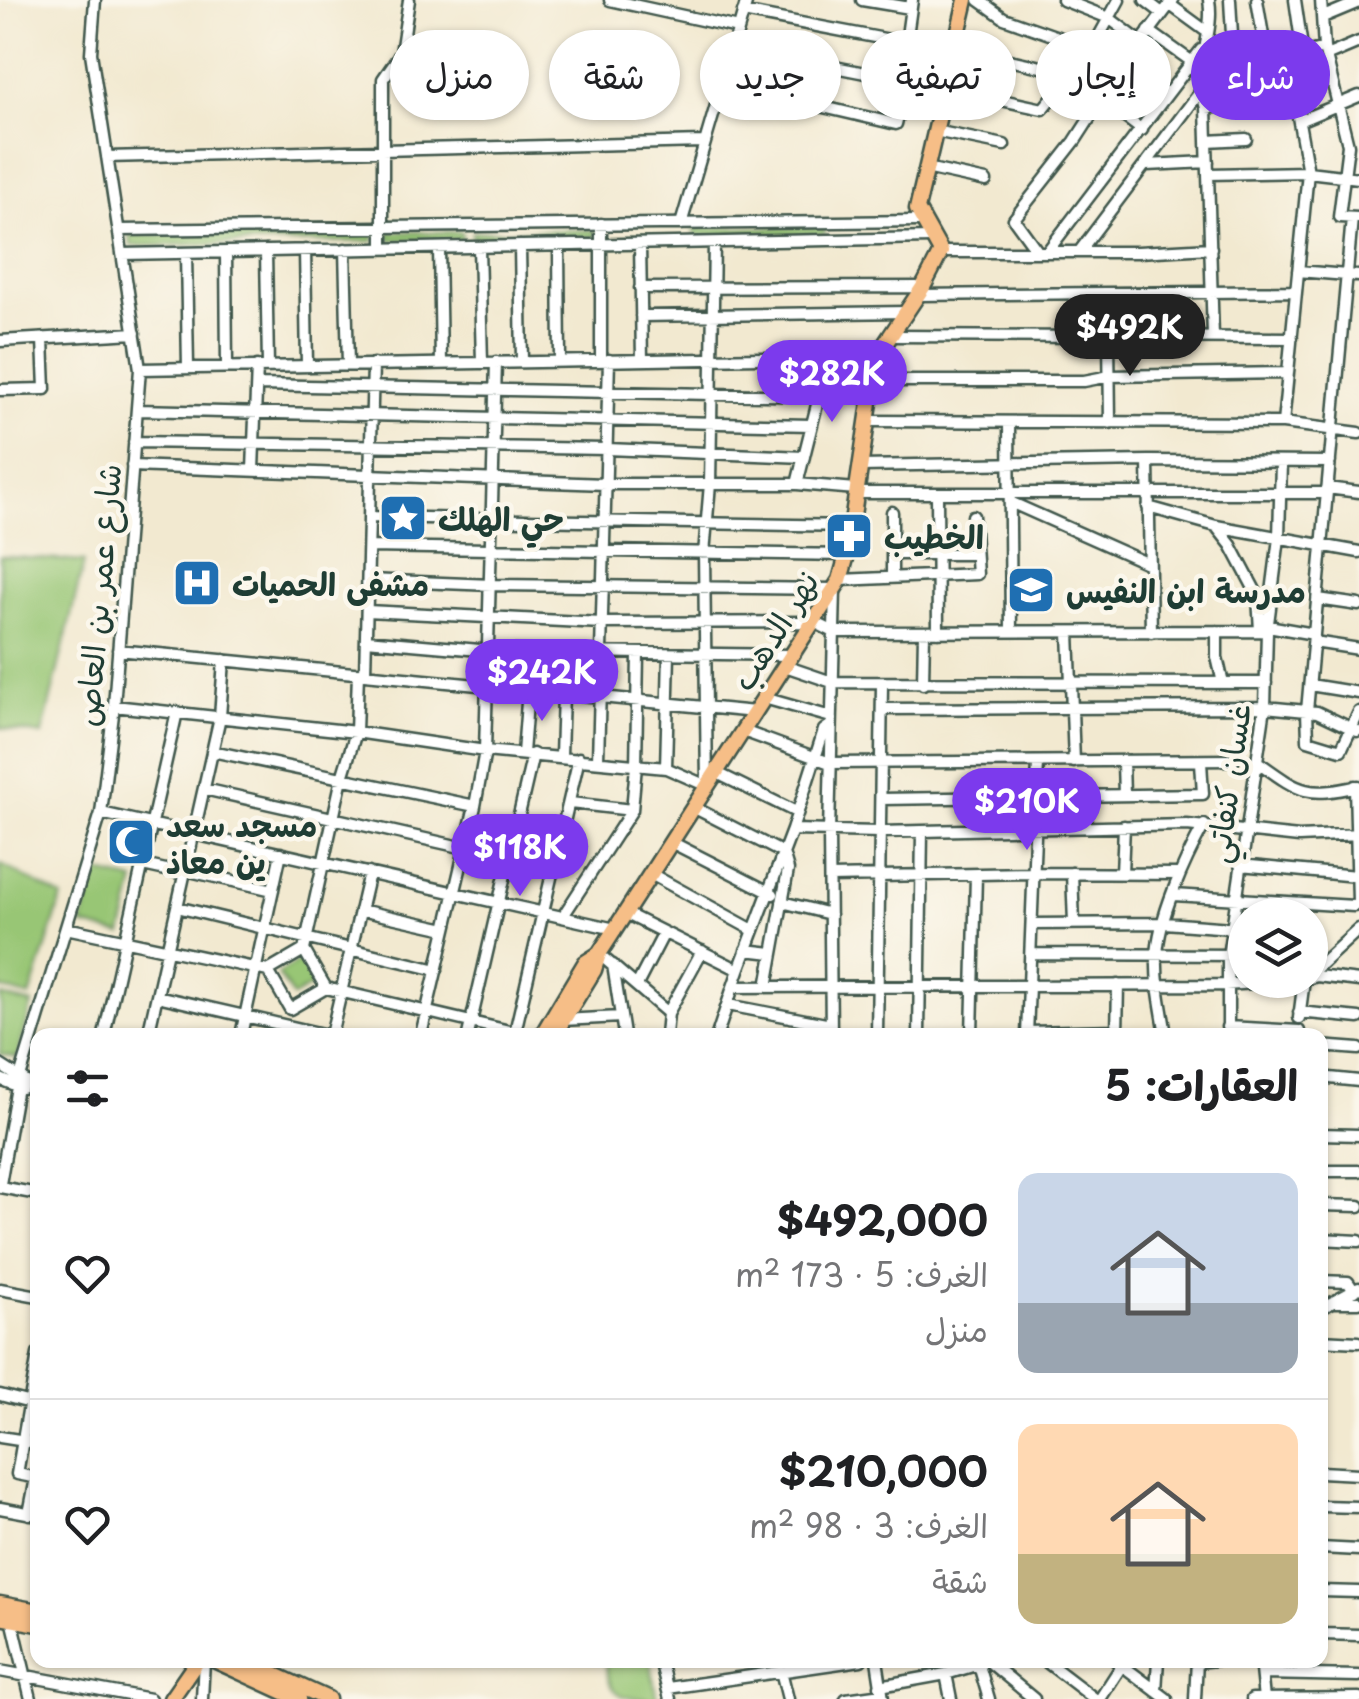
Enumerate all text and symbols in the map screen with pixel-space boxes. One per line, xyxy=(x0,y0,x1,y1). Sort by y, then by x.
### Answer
chip: منزل xyxy=(390,30,529,120)
chip: شقة xyxy=(549,30,680,120)
chip: جديد xyxy=(700,30,841,120)
chip: تصفية xyxy=(861,30,1016,120)
chip: إيجار xyxy=(1036,30,1171,120)
chip: شراء xyxy=(1191,30,1330,120)
pin: $492K xyxy=(1060,294,1200,379)
text: $492K xyxy=(1076,302,1184,350)
pin: $282K xyxy=(762,340,902,425)
text: $282K xyxy=(779,348,885,396)
street label: شارع عمر بن العاص xyxy=(62,462,133,728)
place icon: حي الهلك xyxy=(377,492,429,544)
place label: حي الهلك xyxy=(438,494,564,549)
pharmacy icon: الخطيب xyxy=(823,510,875,562)
place label: الخطيب xyxy=(884,512,984,560)
hospital icon: مشفى الحميات xyxy=(171,557,223,609)
place label: مشفى الحميات xyxy=(232,559,429,607)
street label: نهر الدهب xyxy=(718,561,830,699)
school or university icon: مدرسة ابن النفيس xyxy=(1005,564,1057,616)
place label: مدرسة ابن النفيس xyxy=(1066,566,1306,614)
pin: $242K xyxy=(472,639,612,724)
text: $242K xyxy=(487,647,597,695)
street label: غسان كنفاتي xyxy=(1192,700,1268,867)
pin: $210K xyxy=(957,768,1097,853)
text: $210K xyxy=(974,776,1080,824)
place label: مسجد سعد ين معاذ xyxy=(166,800,317,885)
pin: $118K xyxy=(450,814,590,899)
mosque icon: مسجد سعد ين معاذ xyxy=(105,816,157,868)
text: $118K xyxy=(473,822,567,870)
map controls xyxy=(1228,898,1328,998)
button: layers xyxy=(1228,898,1328,998)
text: العقارات: 5 xyxy=(1105,1052,1298,1115)
icon: filters xyxy=(60,1061,115,1116)
text: $492,000 xyxy=(777,1187,988,1250)
icon: home xyxy=(1098,1213,1218,1333)
icon: heart xyxy=(60,1246,115,1301)
text: الغرف: 5 · 173 m² xyxy=(735,1250,988,1298)
text: منزل xyxy=(925,1305,988,1353)
text: $210,000 xyxy=(779,1438,988,1501)
icon: home xyxy=(1098,1464,1218,1584)
icon: heart xyxy=(60,1497,115,1552)
text: الغرف: 3 · 98 m² xyxy=(749,1501,988,1549)
text: شقة xyxy=(932,1556,988,1604)

